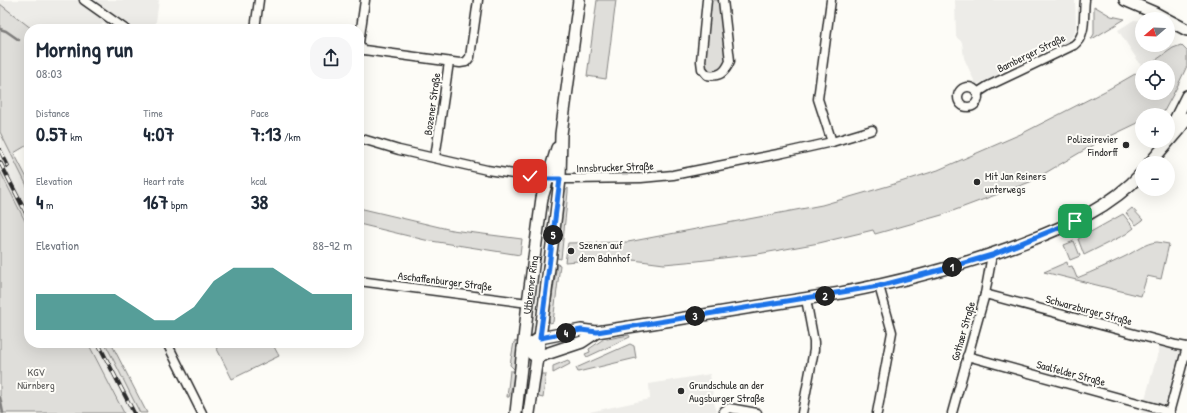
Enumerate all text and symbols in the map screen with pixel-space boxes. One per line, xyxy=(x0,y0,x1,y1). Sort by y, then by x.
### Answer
north arrow xyxy=(1135,12,1175,52)
map controls xyxy=(1135,12,1175,196)
street label: Bamberger Straße xyxy=(995,30,1068,76)
text: Morning run xyxy=(36,34,133,64)
button: share xyxy=(310,37,352,79)
button: locate xyxy=(1135,60,1175,100)
text: 08:03 xyxy=(36,64,62,82)
street label: Bozener Straße xyxy=(421,71,443,136)
text: Distance xyxy=(36,106,70,120)
text: Time xyxy=(143,106,163,120)
text: Pace xyxy=(251,106,269,120)
button: + xyxy=(1135,108,1175,148)
text: 0.57 xyxy=(36,120,68,147)
text: 4:07 xyxy=(143,120,174,147)
text: 7:13 xyxy=(251,120,281,147)
text: km xyxy=(68,130,82,144)
text: /km xyxy=(281,130,301,144)
place label: Polizeirevier Findorff xyxy=(1067,132,1119,159)
marker: Polizeirevier Findorff xyxy=(1121,140,1131,150)
button: − xyxy=(1135,156,1175,196)
pin xyxy=(513,159,547,193)
street label: Innsbrucker Straße xyxy=(576,159,655,175)
icon: check xyxy=(519,165,541,187)
place label: Mit Jan Reiners unterwegs xyxy=(985,169,1046,196)
text: Elevation xyxy=(36,174,73,188)
text: Heart rate xyxy=(143,174,184,188)
text: kcal xyxy=(251,174,267,188)
marker: Mit Jan Reiners unterwegs xyxy=(972,177,982,187)
text: 4 xyxy=(36,188,44,215)
text: 167 xyxy=(143,188,168,215)
text: 38 xyxy=(251,188,268,215)
text: m xyxy=(44,198,54,212)
text: bpm xyxy=(168,198,188,212)
pin xyxy=(1058,204,1092,238)
icon: arrive xyxy=(1064,210,1086,232)
pin: 5 xyxy=(543,225,563,245)
text: 5 xyxy=(551,228,555,242)
text: Elevation xyxy=(36,236,79,254)
text: 88–92 m xyxy=(313,236,352,254)
place label: Szenen auf dem Bahnhof xyxy=(579,238,630,265)
marker: Szenen auf dem Bahnhof xyxy=(566,246,576,256)
street label: Utbremer Ring xyxy=(520,255,541,315)
pin: 1 xyxy=(942,257,962,277)
text: 1 xyxy=(950,260,954,274)
street label: Aschaffenburger Straße xyxy=(397,268,493,294)
pin: 2 xyxy=(815,286,835,306)
text: 2 xyxy=(822,289,828,303)
street label: Schwarzburger Straße xyxy=(1044,292,1134,328)
street label: Gothaer Straße xyxy=(948,299,978,362)
pin: 3 xyxy=(685,306,705,326)
text: 3 xyxy=(693,309,697,323)
pin: 4 xyxy=(556,323,576,343)
text: 4 xyxy=(564,326,568,340)
street label: Saalfelder Straße xyxy=(1035,357,1108,389)
park label: KGV Nürnberg xyxy=(17,365,55,392)
place label: Grundschule an der Augsburger Straße xyxy=(689,378,765,405)
marker: Grundschule an der Augsburger Straße xyxy=(676,386,686,396)

